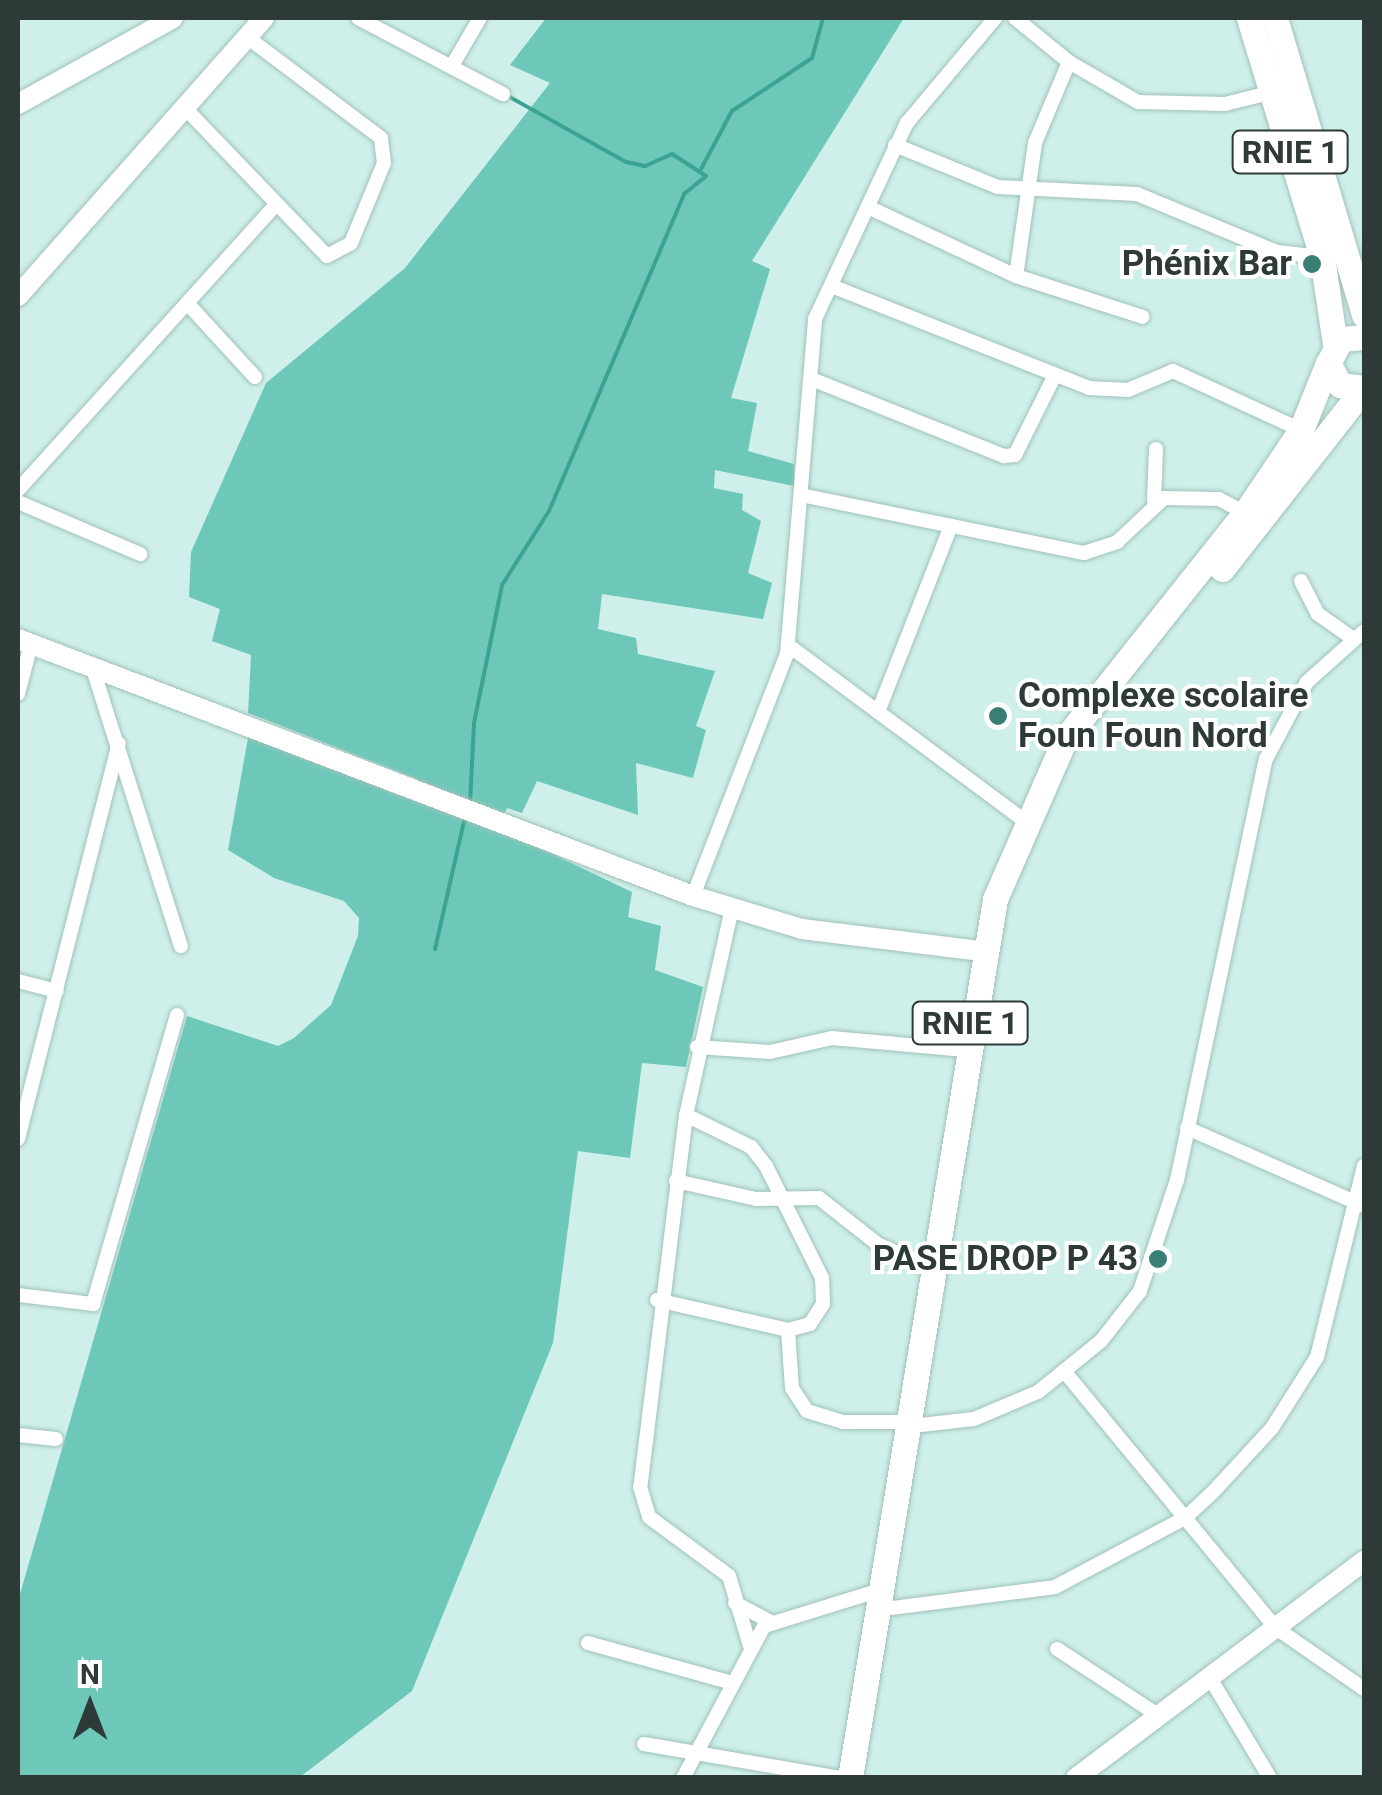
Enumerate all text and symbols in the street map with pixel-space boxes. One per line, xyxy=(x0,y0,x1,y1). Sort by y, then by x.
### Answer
road number: RNIE 1 xyxy=(1230,125,1350,179)
place label: Phénix Bar xyxy=(1122,243,1292,285)
marker: Phénix Bar xyxy=(1301,253,1323,275)
place label: Complexe scolaire Foun Foun Nord xyxy=(1018,675,1309,757)
marker: Complexe scolaire Foun Foun Nord xyxy=(987,705,1009,727)
road number: RNIE 1 xyxy=(910,996,1030,1050)
place label: PASE DROP P 43 xyxy=(873,1238,1138,1280)
marker: PASE DROP P 43 xyxy=(1147,1248,1169,1270)
north arrow xyxy=(40,1655,140,1755)
text: N xyxy=(80,1658,100,1691)

